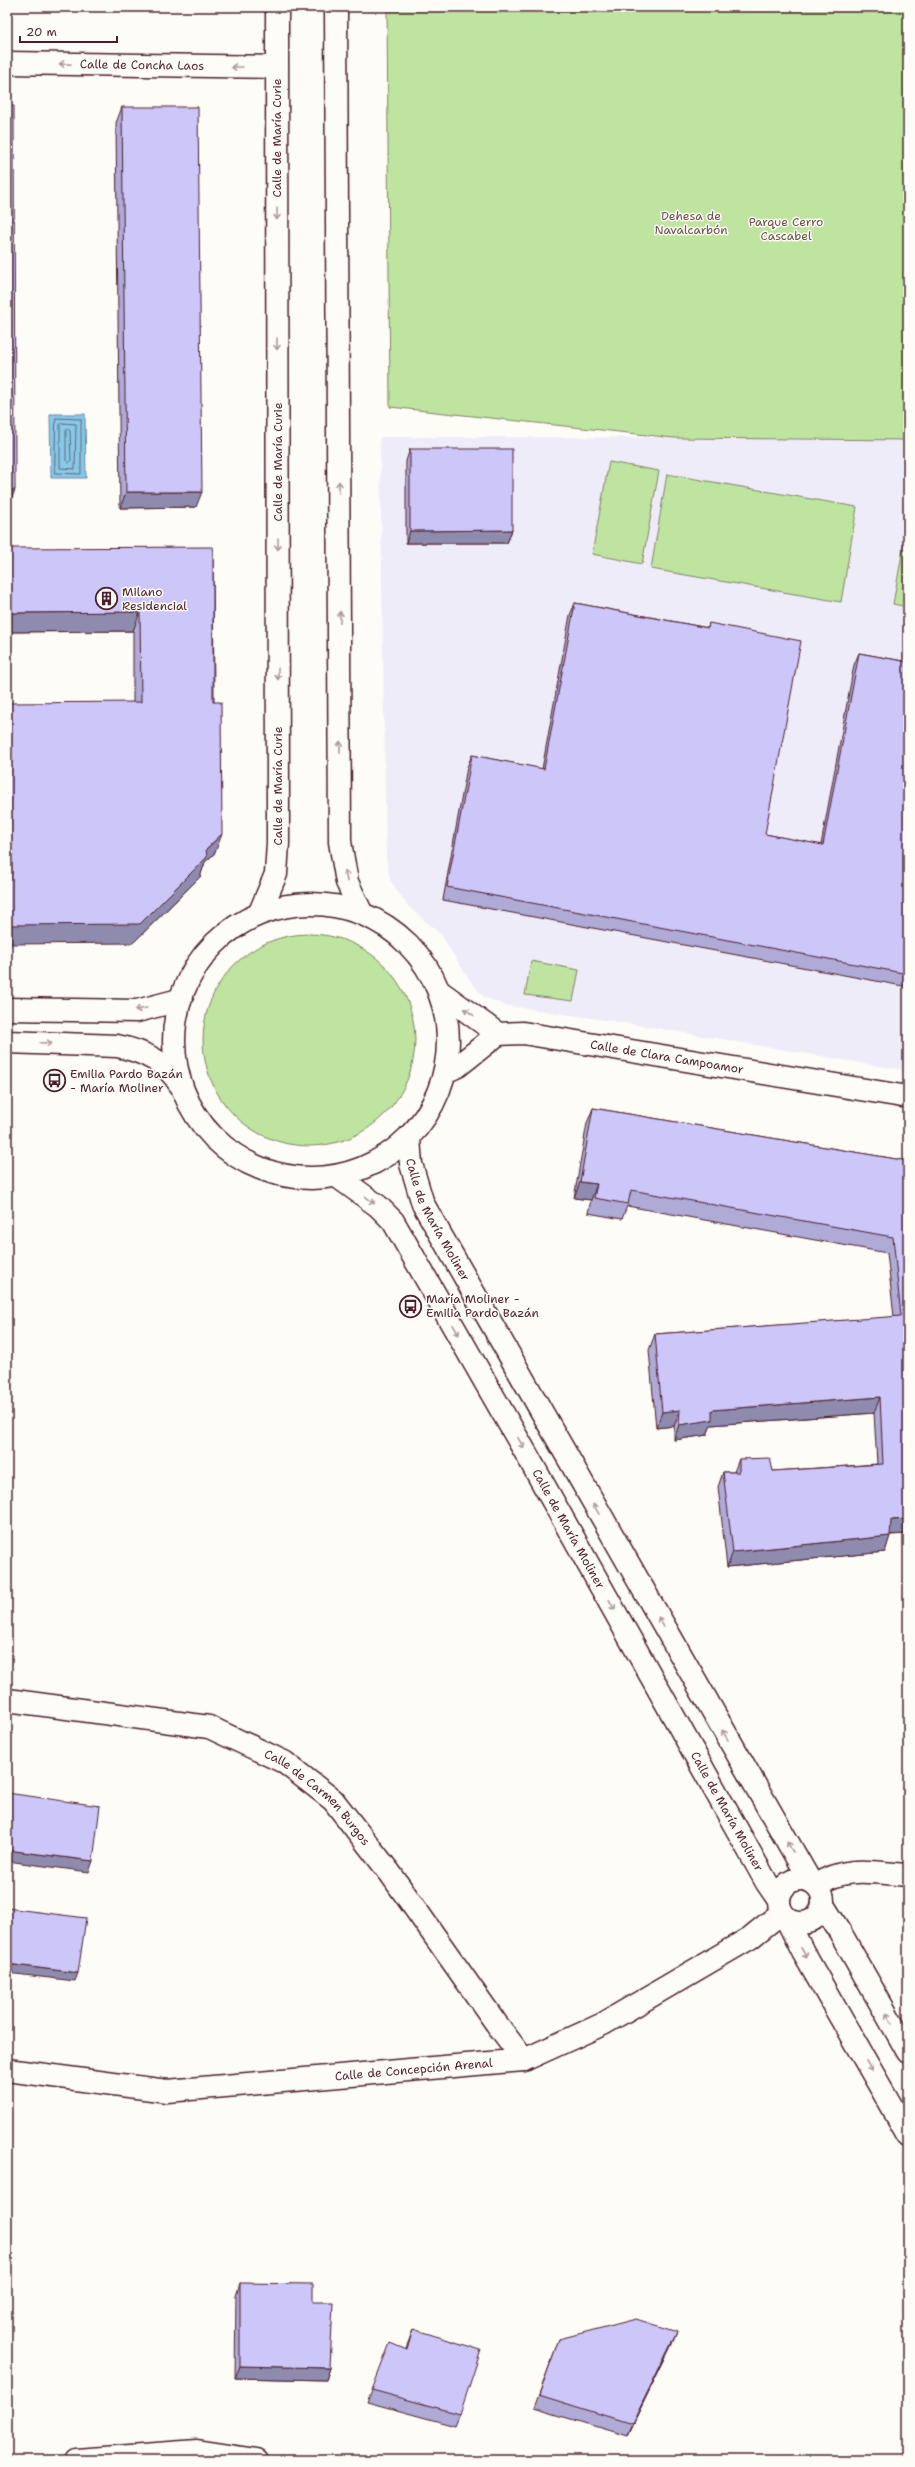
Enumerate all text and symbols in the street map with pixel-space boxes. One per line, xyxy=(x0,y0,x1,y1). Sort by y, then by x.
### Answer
scale bar xyxy=(20,18,117,44)
text: 20 m xyxy=(26,24,57,40)
street label: Calle de Concha Laos xyxy=(80,56,204,74)
one-way arrow xyxy=(59,60,72,68)
one-way arrow xyxy=(231,63,244,71)
street label: Calle de María Curie xyxy=(269,78,285,197)
one-way arrow xyxy=(273,207,281,220)
park label: Dehesa de Navalcarbón xyxy=(654,208,728,238)
park label: Parque Cerro Cascabel xyxy=(749,214,823,244)
one-way arrow xyxy=(273,337,281,350)
street label: Calle de María Curie xyxy=(270,402,286,521)
one-way arrow xyxy=(335,481,343,494)
one-way arrow xyxy=(274,537,282,550)
place label: Milano Residencial xyxy=(122,584,187,614)
building icon: Milano Residencial xyxy=(94,586,120,612)
one-way arrow xyxy=(336,611,344,624)
one-way arrow xyxy=(274,667,282,680)
street label: Calle de María Curie xyxy=(270,726,286,845)
one-way arrow xyxy=(336,741,344,754)
one-way arrow xyxy=(341,870,349,883)
one-way arrow xyxy=(135,1006,148,1014)
one-way arrow xyxy=(464,1008,475,1016)
street label: Calle de Clara Campoamor xyxy=(589,1036,745,1078)
one-way arrow xyxy=(39,1039,52,1047)
place label: Emilia Pardo Bazán - María Moliner xyxy=(70,1066,183,1096)
bus stop icon: Emilia Pardo Bazán - María Moliner xyxy=(41,1068,67,1094)
street label: Calle de María Moliner xyxy=(403,1158,474,1284)
one-way arrow xyxy=(364,1195,375,1204)
place label: María Moliner - Emilia Pardo Bazán xyxy=(426,1291,539,1321)
bus stop icon: María Moliner - Emilia Pardo Bazán xyxy=(397,1293,423,1319)
one-way arrow xyxy=(453,1324,461,1336)
one-way arrow xyxy=(517,1437,525,1449)
street label: Calle de María Moliner xyxy=(528,1466,609,1592)
one-way arrow xyxy=(592,1503,600,1515)
one-way arrow xyxy=(609,1599,617,1611)
one-way arrow xyxy=(656,1616,664,1628)
one-way arrow xyxy=(721,1729,729,1741)
street label: Calle de Carmen Burgos xyxy=(262,1746,374,1849)
street label: Calle de María Moliner xyxy=(687,1749,767,1875)
one-way arrow xyxy=(785,1842,793,1854)
one-way arrow xyxy=(800,1947,808,1959)
one-way arrow xyxy=(884,2012,892,2024)
street label: Calle de Concepción Arenal xyxy=(334,2055,494,2084)
one-way arrow xyxy=(865,2060,873,2072)

